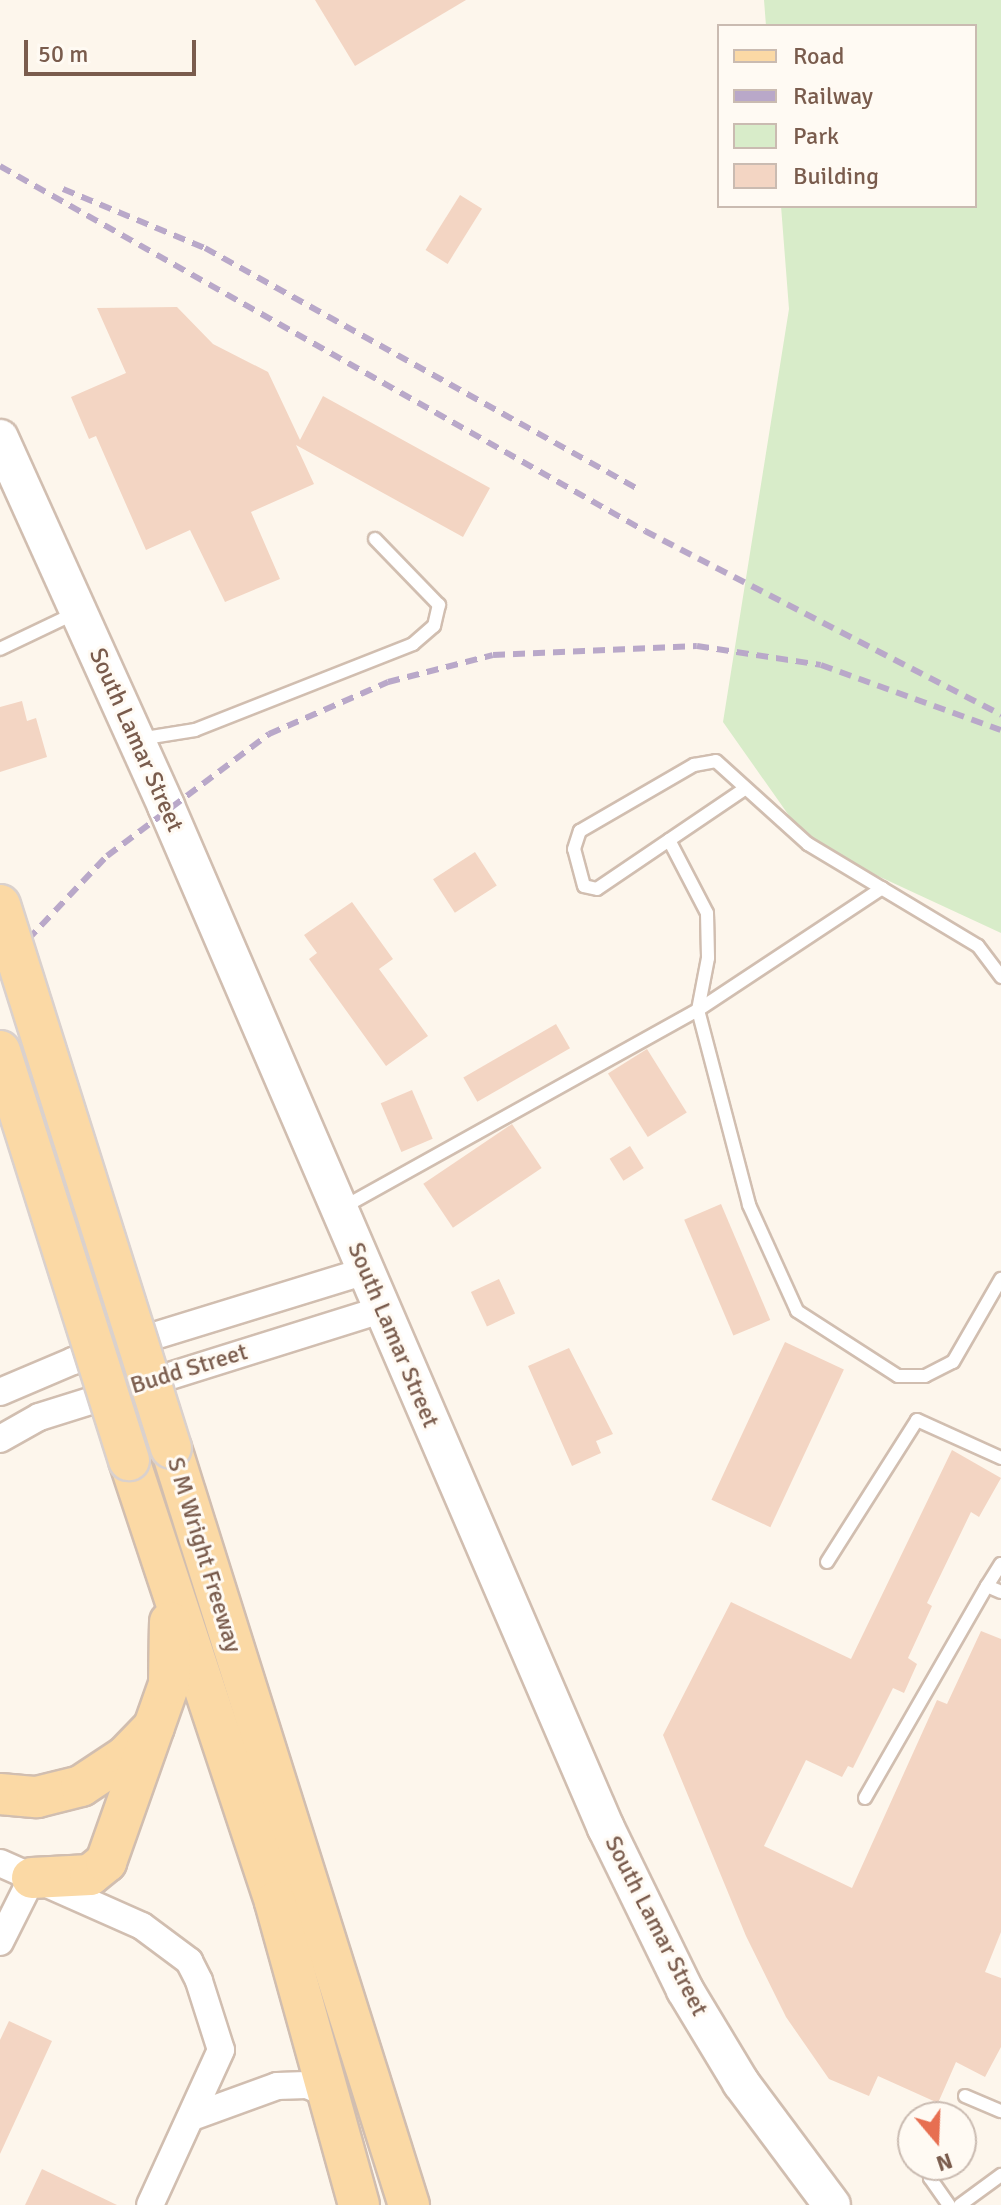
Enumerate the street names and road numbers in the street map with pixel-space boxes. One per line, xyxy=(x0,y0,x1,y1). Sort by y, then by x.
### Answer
street label: South Lamar Street xyxy=(83,644,189,836)
street label: South Lamar Street xyxy=(341,1238,445,1432)
street label: Budd Street xyxy=(127,1338,251,1400)
street label: S M Wright Freeway xyxy=(161,1454,247,1656)
street label: South Lamar Street xyxy=(598,1831,714,2021)

